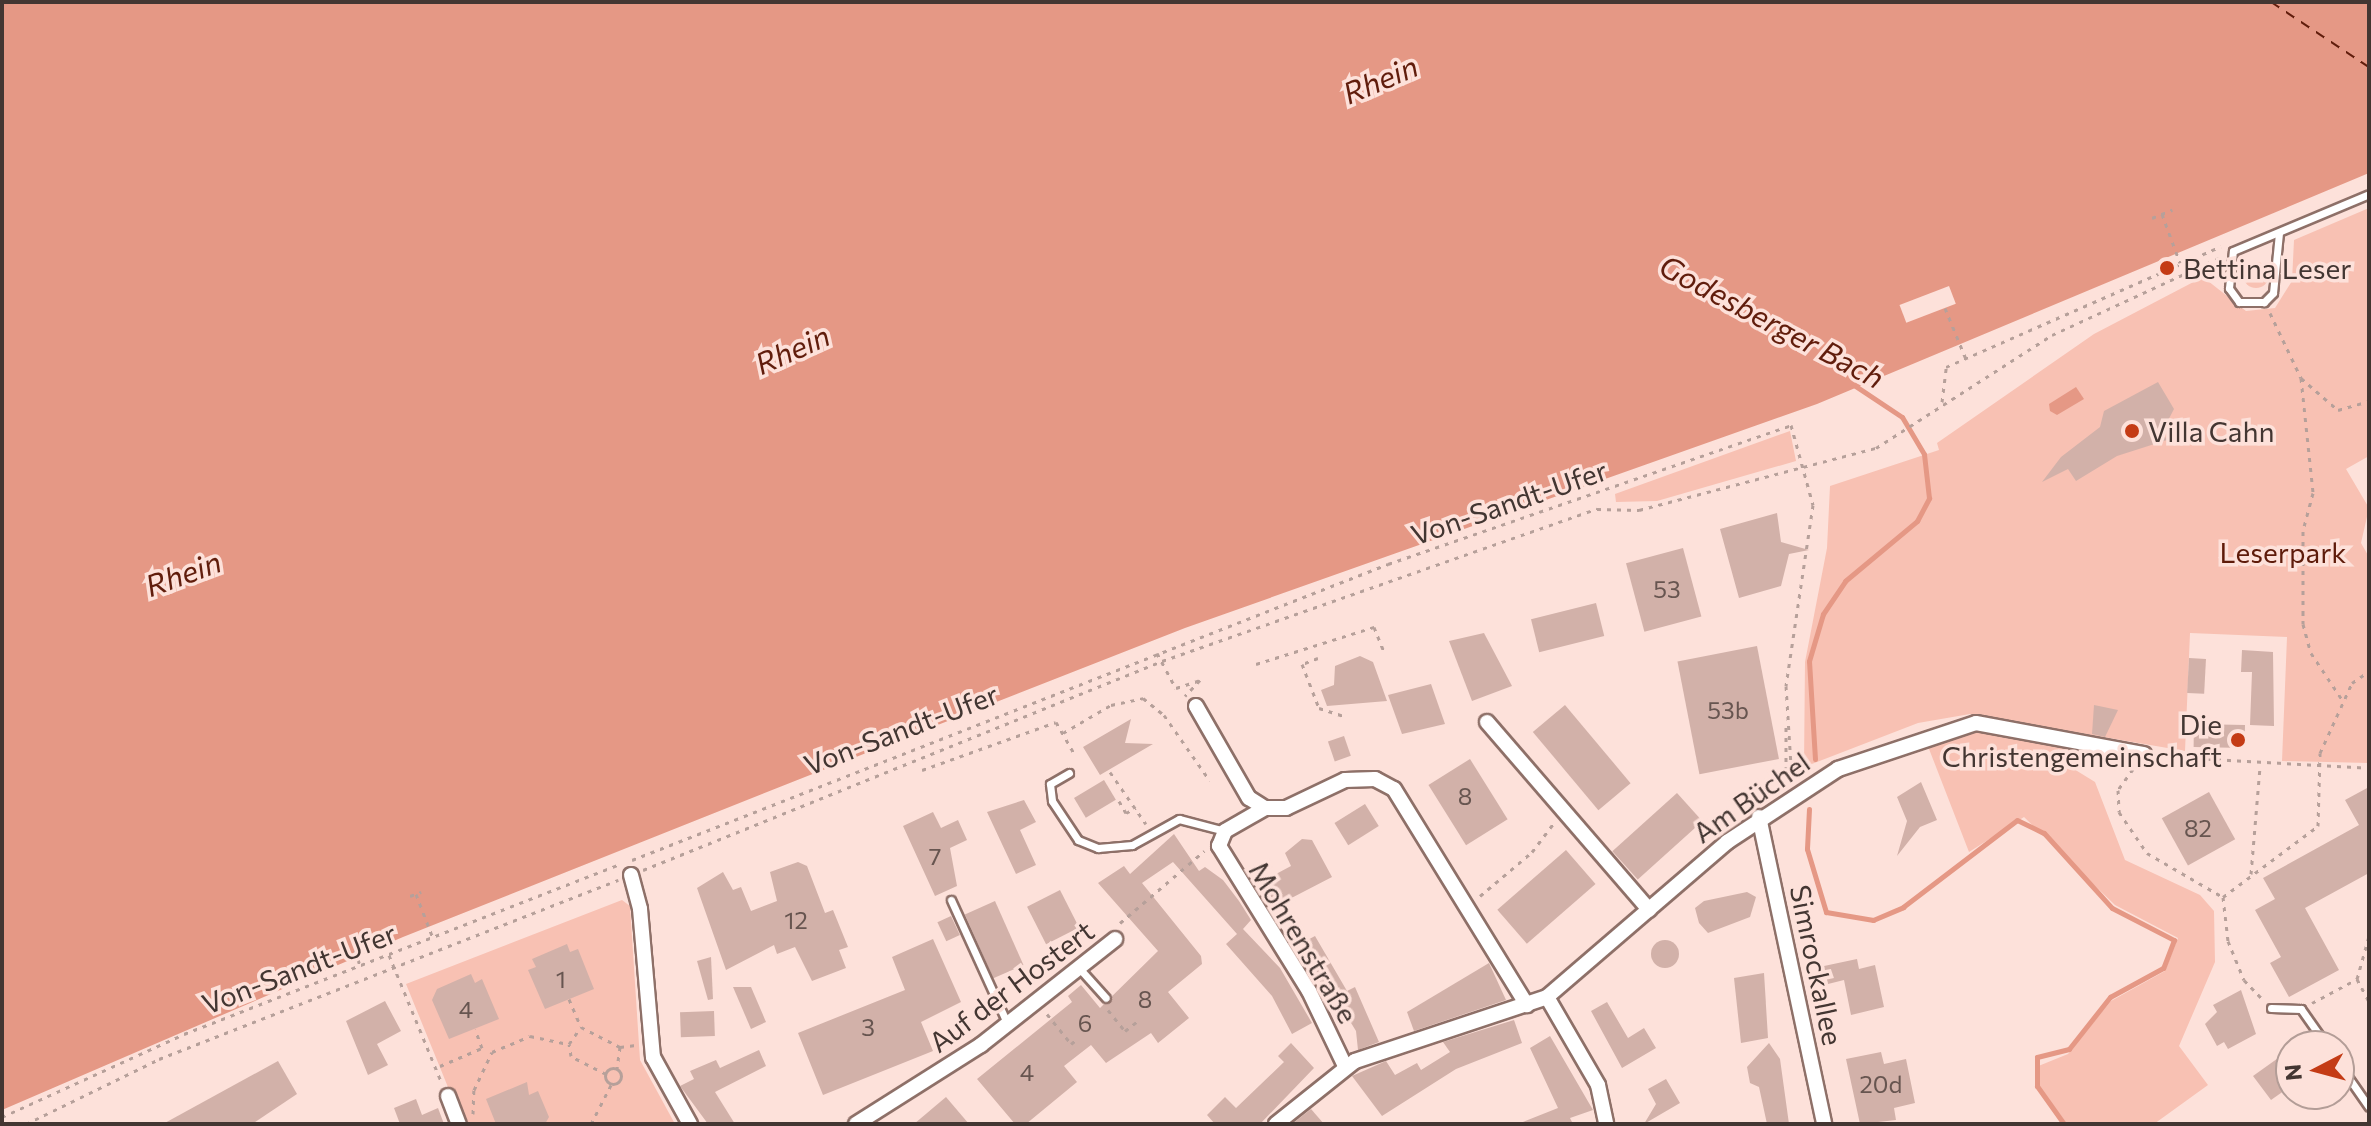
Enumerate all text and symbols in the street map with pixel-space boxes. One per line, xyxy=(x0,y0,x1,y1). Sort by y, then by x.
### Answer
water label: Rhein xyxy=(1337,47,1423,111)
water label: Godesberger Bach xyxy=(1654,247,1890,395)
place label: Bettina Leser xyxy=(2183,251,2351,285)
marker: Bettina Leser xyxy=(2158,259,2176,277)
water label: Rhein xyxy=(749,317,835,381)
place label: Villa Cahn xyxy=(2148,414,2275,448)
marker: Villa Cahn xyxy=(2123,422,2141,440)
street label: Von-Sandt-Ufer xyxy=(1407,453,1611,551)
park label: Leserpark xyxy=(2219,535,2347,569)
water label: Rhein xyxy=(140,543,226,603)
house number: 53 xyxy=(1653,575,1681,603)
street label: Von-Sandt-Ufer xyxy=(799,677,1003,781)
house number: 53b xyxy=(1707,696,1749,724)
place label: Die Christengemeinschaft xyxy=(1942,707,2222,773)
marker: Die Christengemeinschaft xyxy=(2229,731,2247,749)
street label: Am Büchel xyxy=(1686,745,1816,849)
house number: 8 xyxy=(1458,782,1472,810)
house number: 82 xyxy=(2184,814,2212,842)
house number: 7 xyxy=(929,842,941,870)
street label: Mohrenstraße xyxy=(1243,855,1365,1029)
street label: Simrockallee xyxy=(1784,882,1850,1048)
house number: 12 xyxy=(784,906,808,934)
street label: Auf der Hostert xyxy=(922,913,1100,1059)
street label: Von-Sandt-Ufer xyxy=(197,916,401,1020)
house number: 1 xyxy=(556,965,566,993)
house number: 8 xyxy=(1138,985,1152,1013)
house number: 4 xyxy=(459,995,473,1023)
house number: 6 xyxy=(1078,1009,1092,1037)
house number: 3 xyxy=(861,1013,875,1041)
north arrow xyxy=(2275,1030,2355,1110)
house number: 4 xyxy=(1020,1058,1034,1086)
text: N xyxy=(2278,1063,2307,1082)
house number: 20d xyxy=(1860,1070,1902,1098)

